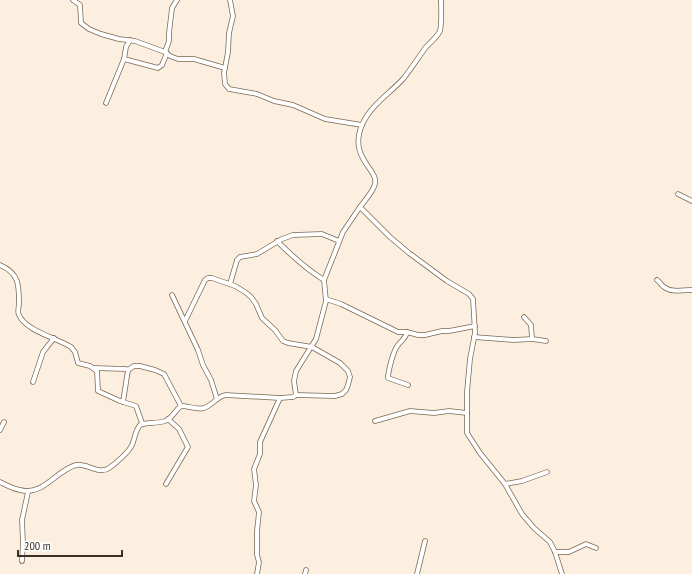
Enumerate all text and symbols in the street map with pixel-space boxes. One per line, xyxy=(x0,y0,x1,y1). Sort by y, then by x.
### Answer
scale bar xyxy=(18,532,122,558)
text: 200 m xyxy=(24,538,51,553)

